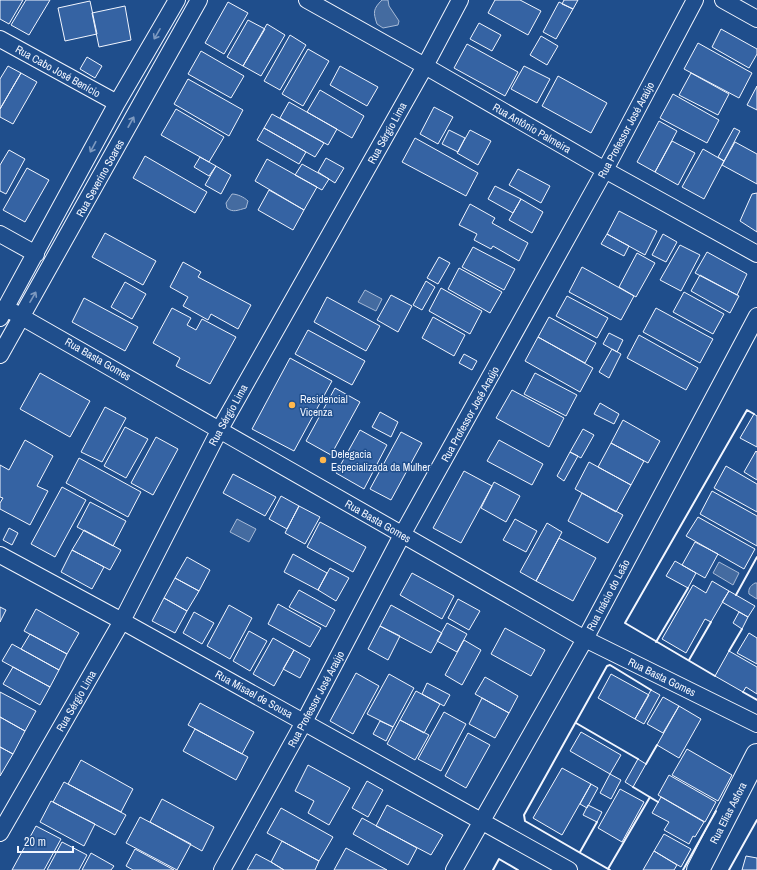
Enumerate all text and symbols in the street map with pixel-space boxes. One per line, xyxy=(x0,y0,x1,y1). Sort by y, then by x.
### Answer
one-way arrow xyxy=(153,28,161,40)
street label: Rua Cabo José Benício xyxy=(13,42,103,100)
street label: Rua Professor José Araújo xyxy=(595,79,657,181)
street label: Rua Sérgio Lima xyxy=(364,100,410,166)
street label: Rua Antônio Palmeira xyxy=(490,100,574,156)
one-way arrow xyxy=(127,116,135,128)
street label: Rua Severino Soares xyxy=(73,136,127,219)
one-way arrow xyxy=(89,141,97,153)
one-way arrow xyxy=(30,291,38,303)
street label: Rua Basta Gomes xyxy=(63,335,134,384)
street label: Rua Professor José Araújo xyxy=(438,364,502,464)
street label: Rua Sérgio Lima xyxy=(205,382,251,448)
place label: Residencial Vicenza xyxy=(300,392,348,419)
marker: Residencial Vicenza xyxy=(287,400,297,410)
place label: Delegacia Especializada da Mulher xyxy=(331,447,430,474)
marker: Delegacia Especializada da Mulher xyxy=(318,455,328,465)
street label: Rua Basta Gomes xyxy=(343,497,414,546)
street label: Rua Inácio do Leão xyxy=(583,557,633,633)
street label: Rua Professor José Araújo xyxy=(285,648,347,750)
street label: Rua Basta Gomes xyxy=(626,655,699,700)
street label: Rua Misael de Sousa xyxy=(213,667,295,721)
street label: Rua Sérgio Lima xyxy=(53,668,99,734)
street label: Rua Elias Asfora xyxy=(707,780,749,846)
scale bar xyxy=(18,828,73,854)
text: 20 m xyxy=(24,834,46,850)

